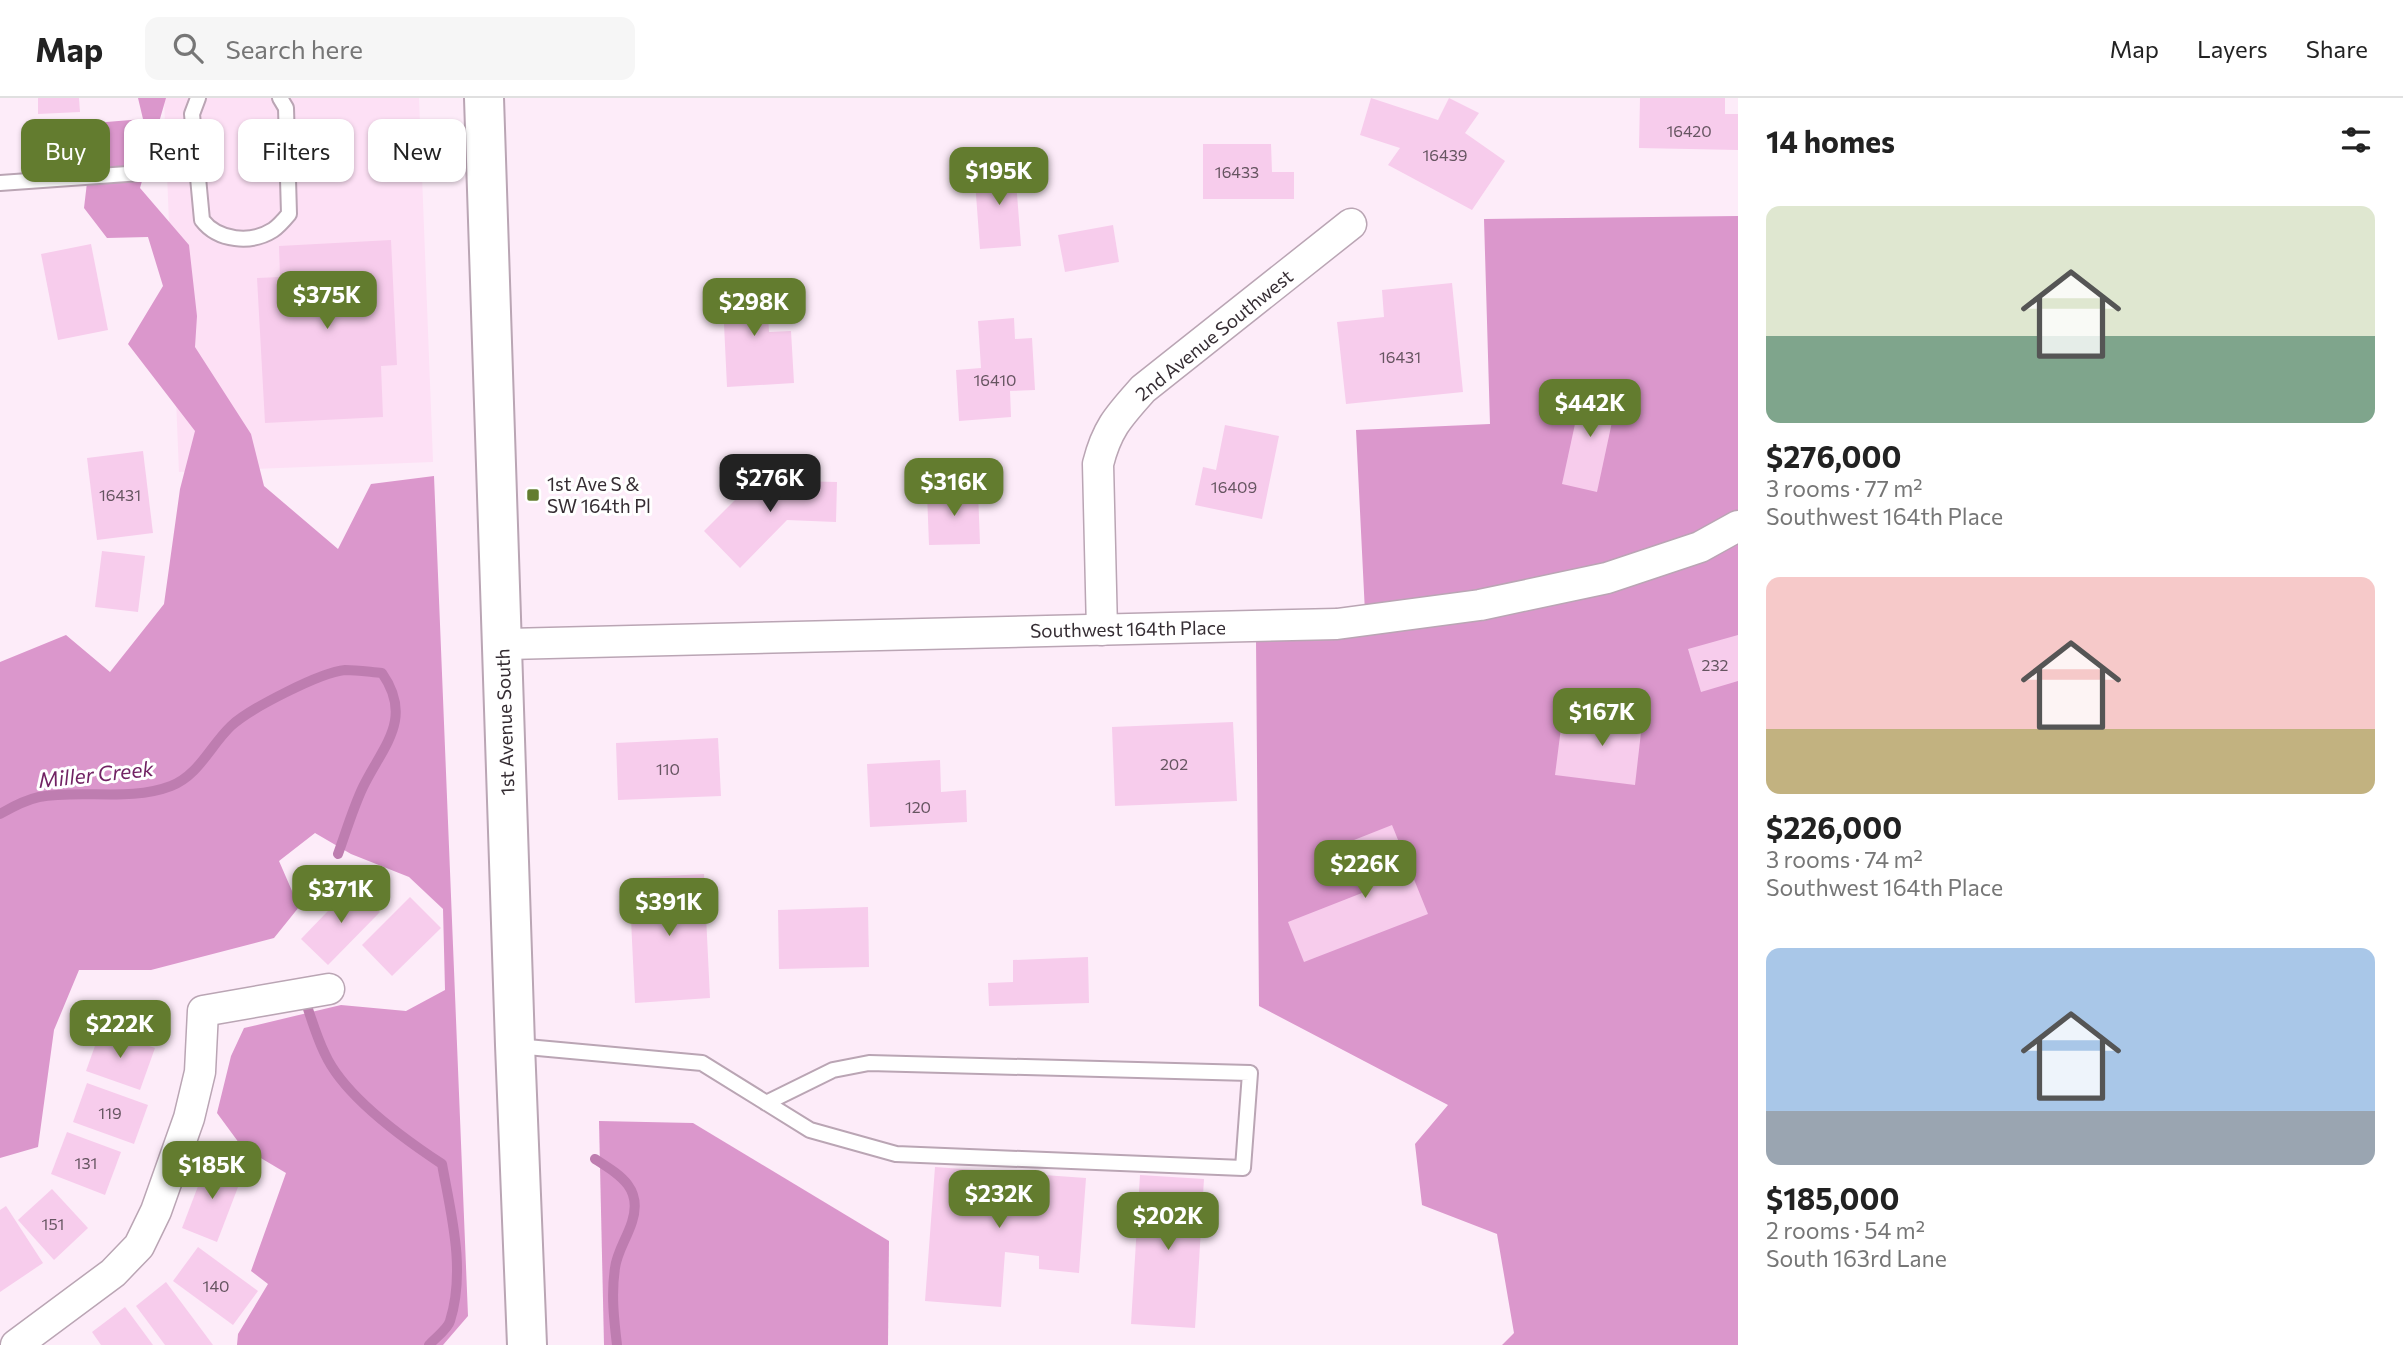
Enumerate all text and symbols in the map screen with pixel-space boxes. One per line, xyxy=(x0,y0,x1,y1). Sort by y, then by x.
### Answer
search box xyxy=(145,17,635,80)
text: Map xyxy=(35,28,103,69)
icon: search xyxy=(169,29,207,67)
text: Search here xyxy=(225,33,363,64)
text: Map xyxy=(2110,34,2159,63)
text: Layers xyxy=(2197,34,2268,63)
text: Share xyxy=(2306,34,2368,63)
chip: Buy xyxy=(21,119,110,182)
chip: Rent xyxy=(124,119,224,182)
chip: Filters xyxy=(238,119,354,182)
chip: New xyxy=(368,119,466,182)
house number: 16420 xyxy=(1666,121,1712,140)
icon: filters xyxy=(2337,121,2375,159)
text: 14 homes xyxy=(1766,122,1895,159)
house number: 16439 xyxy=(1423,145,1468,164)
pin: $195K xyxy=(950,148,1048,207)
text: $195K xyxy=(965,156,1033,184)
house number: 16433 xyxy=(1215,162,1259,181)
icon: home xyxy=(2008,251,2134,377)
street label: 2nd Avenue Southwest xyxy=(1130,264,1297,405)
pin: $375K xyxy=(278,272,376,331)
pin: $298K xyxy=(705,278,803,338)
text: $375K xyxy=(293,280,361,308)
text: $298K xyxy=(719,287,789,315)
house number: 16431 xyxy=(1379,347,1421,366)
house number: 16410 xyxy=(974,370,1016,389)
pin: $442K xyxy=(1541,380,1639,439)
text: $442K xyxy=(1555,388,1625,416)
text: $276,000 xyxy=(1766,437,1901,474)
pin: $276K xyxy=(721,454,819,514)
pin: $316K xyxy=(905,458,1003,518)
text: $276K xyxy=(736,463,804,491)
text: $316K xyxy=(920,467,988,495)
place label: 1st Ave S & SW 164th Pl xyxy=(547,472,651,517)
text: 3 rooms · 77 m² xyxy=(1766,474,1923,502)
house number: 16409 xyxy=(1211,477,1257,496)
house number: 16431 xyxy=(99,485,141,504)
marker: 1st Ave S & SW 164th Pl xyxy=(525,487,541,503)
text: Southwest 164th Place xyxy=(1766,502,2003,530)
street label: Southwest 164th Place xyxy=(1030,615,1226,642)
icon: home xyxy=(2008,622,2134,748)
street label: 1st Avenue South xyxy=(490,648,519,796)
house number: 232 xyxy=(1702,655,1729,674)
pin: $167K xyxy=(1553,688,1651,748)
text: $167K xyxy=(1569,697,1635,725)
house number: 202 xyxy=(1160,754,1188,773)
water label: Miller Creek xyxy=(37,755,155,792)
house number: 110 xyxy=(656,759,680,778)
house number: 120 xyxy=(905,797,931,816)
text: $226,000 xyxy=(1766,808,1902,845)
pin: $226K xyxy=(1316,840,1414,900)
text: 3 rooms · 74 m² xyxy=(1766,845,1923,873)
text: $226K xyxy=(1330,849,1400,877)
pin: $371K xyxy=(292,866,390,925)
text: Southwest 164th Place xyxy=(1766,873,2003,901)
text: $371K xyxy=(308,874,374,902)
pin: $391K xyxy=(620,878,718,938)
text: $391K xyxy=(635,887,703,915)
icon: home xyxy=(2008,993,2134,1119)
pin: $222K xyxy=(71,1000,169,1060)
text: $222K xyxy=(86,1009,154,1037)
house number: 119 xyxy=(98,1103,122,1122)
pin: $185K xyxy=(163,1142,261,1201)
text: $185K xyxy=(178,1150,246,1178)
house number: 131 xyxy=(75,1153,97,1172)
pin: $232K xyxy=(950,1170,1048,1230)
text: $232K xyxy=(965,1179,1033,1207)
text: $185,000 xyxy=(1766,1179,1899,1216)
pin: $202K xyxy=(1119,1192,1217,1252)
text: $202K xyxy=(1133,1201,1203,1229)
house number: 151 xyxy=(42,1214,64,1233)
text: 2 rooms · 54 m² xyxy=(1766,1216,1925,1244)
text: South 163rd Lane xyxy=(1766,1244,1947,1272)
house number: 140 xyxy=(203,1276,229,1295)

